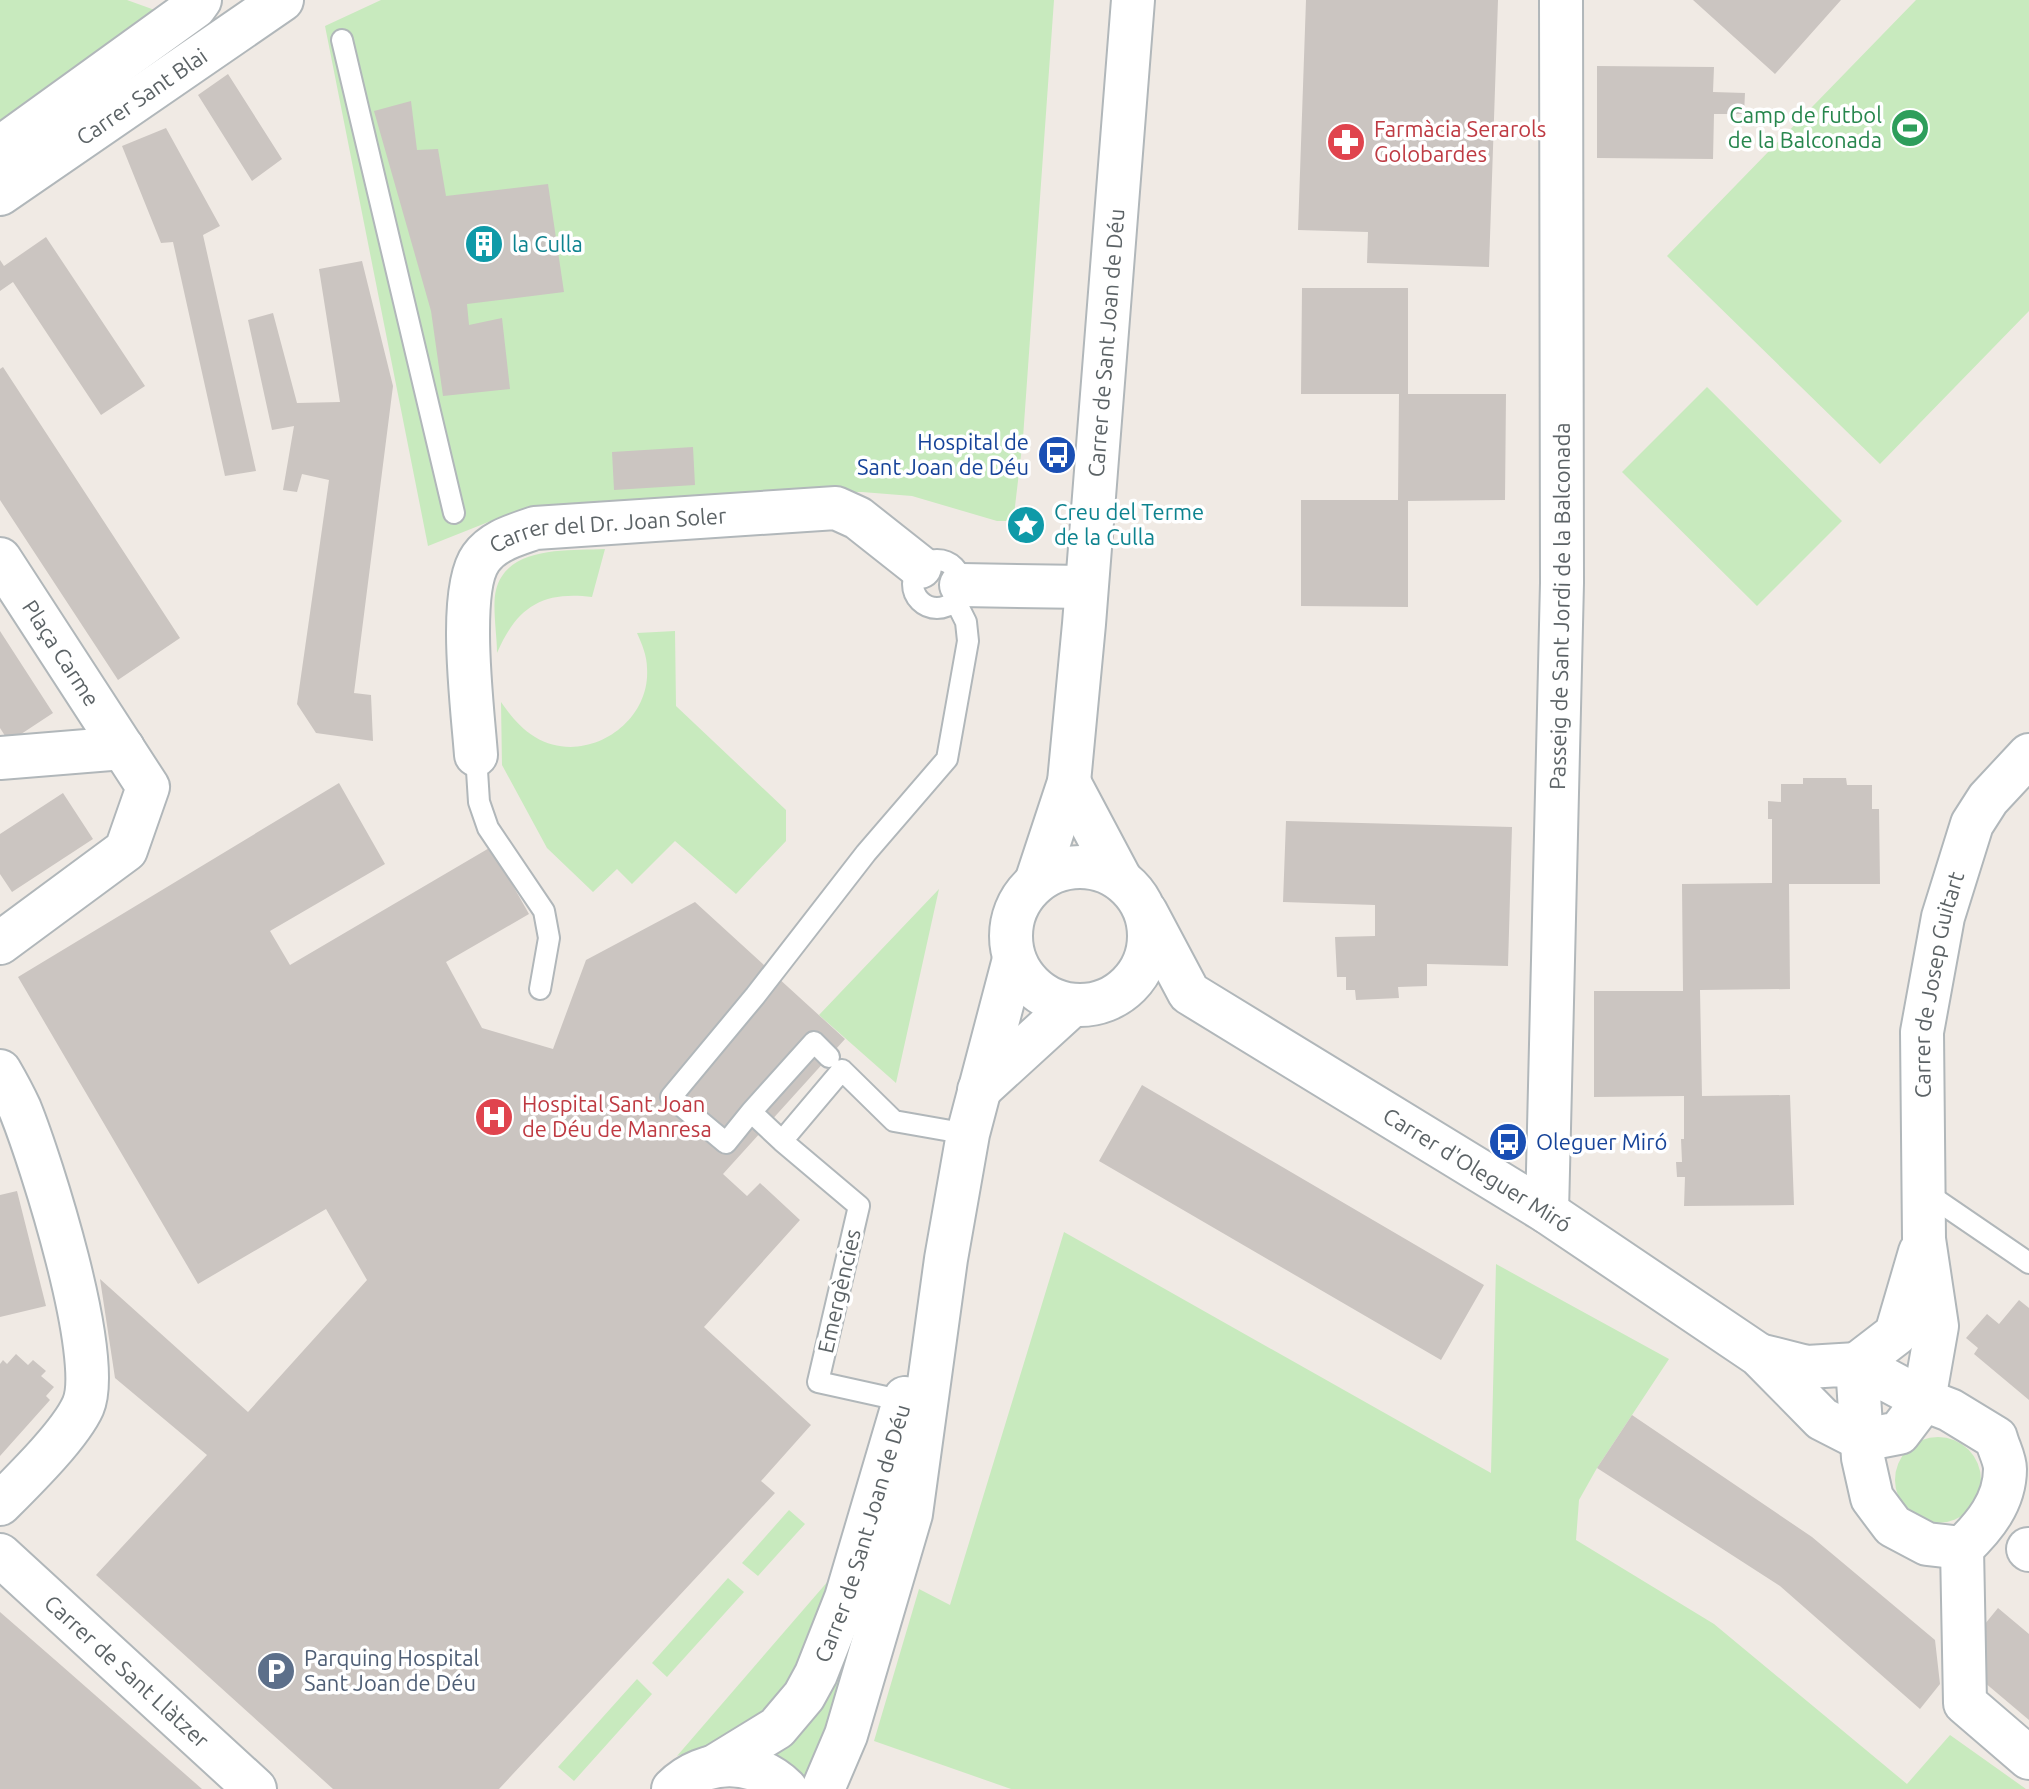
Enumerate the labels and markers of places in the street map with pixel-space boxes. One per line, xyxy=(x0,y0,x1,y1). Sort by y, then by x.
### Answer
place label: Camp de futbol de la Balconada xyxy=(1728,102,1882,152)
sports icon: Camp de futbol de la Balconada xyxy=(1889,107,1931,149)
place label: Farmàcia Serarols Golobardes xyxy=(1374,116,1546,166)
pharmacy icon: Farmàcia Serarols Golobardes xyxy=(1325,121,1367,163)
building icon: la Culla xyxy=(463,223,505,265)
place label: la Culla xyxy=(512,231,583,256)
place label: Hospital de Sant Joan de Déu xyxy=(857,429,1029,479)
bus stop icon: Hospital de Sant Joan de Déu xyxy=(1036,434,1078,476)
place label: Creu del Terme de la Culla xyxy=(1054,499,1204,549)
place icon: Creu del Terme de la Culla xyxy=(1005,504,1047,546)
place label: Hospital Sant Joan de Déu de Manresa xyxy=(522,1091,712,1141)
hospital icon: Hospital Sant Joan de Déu de Manresa xyxy=(473,1096,515,1138)
bus stop icon: Oleguer Miró xyxy=(1487,1121,1529,1163)
place label: Oleguer Miró xyxy=(1536,1129,1667,1154)
place label: Parquing Hospital Sant Joan de Déu xyxy=(304,1645,479,1695)
parking icon: Parquing Hospital Sant Joan de Déu xyxy=(255,1650,297,1692)

